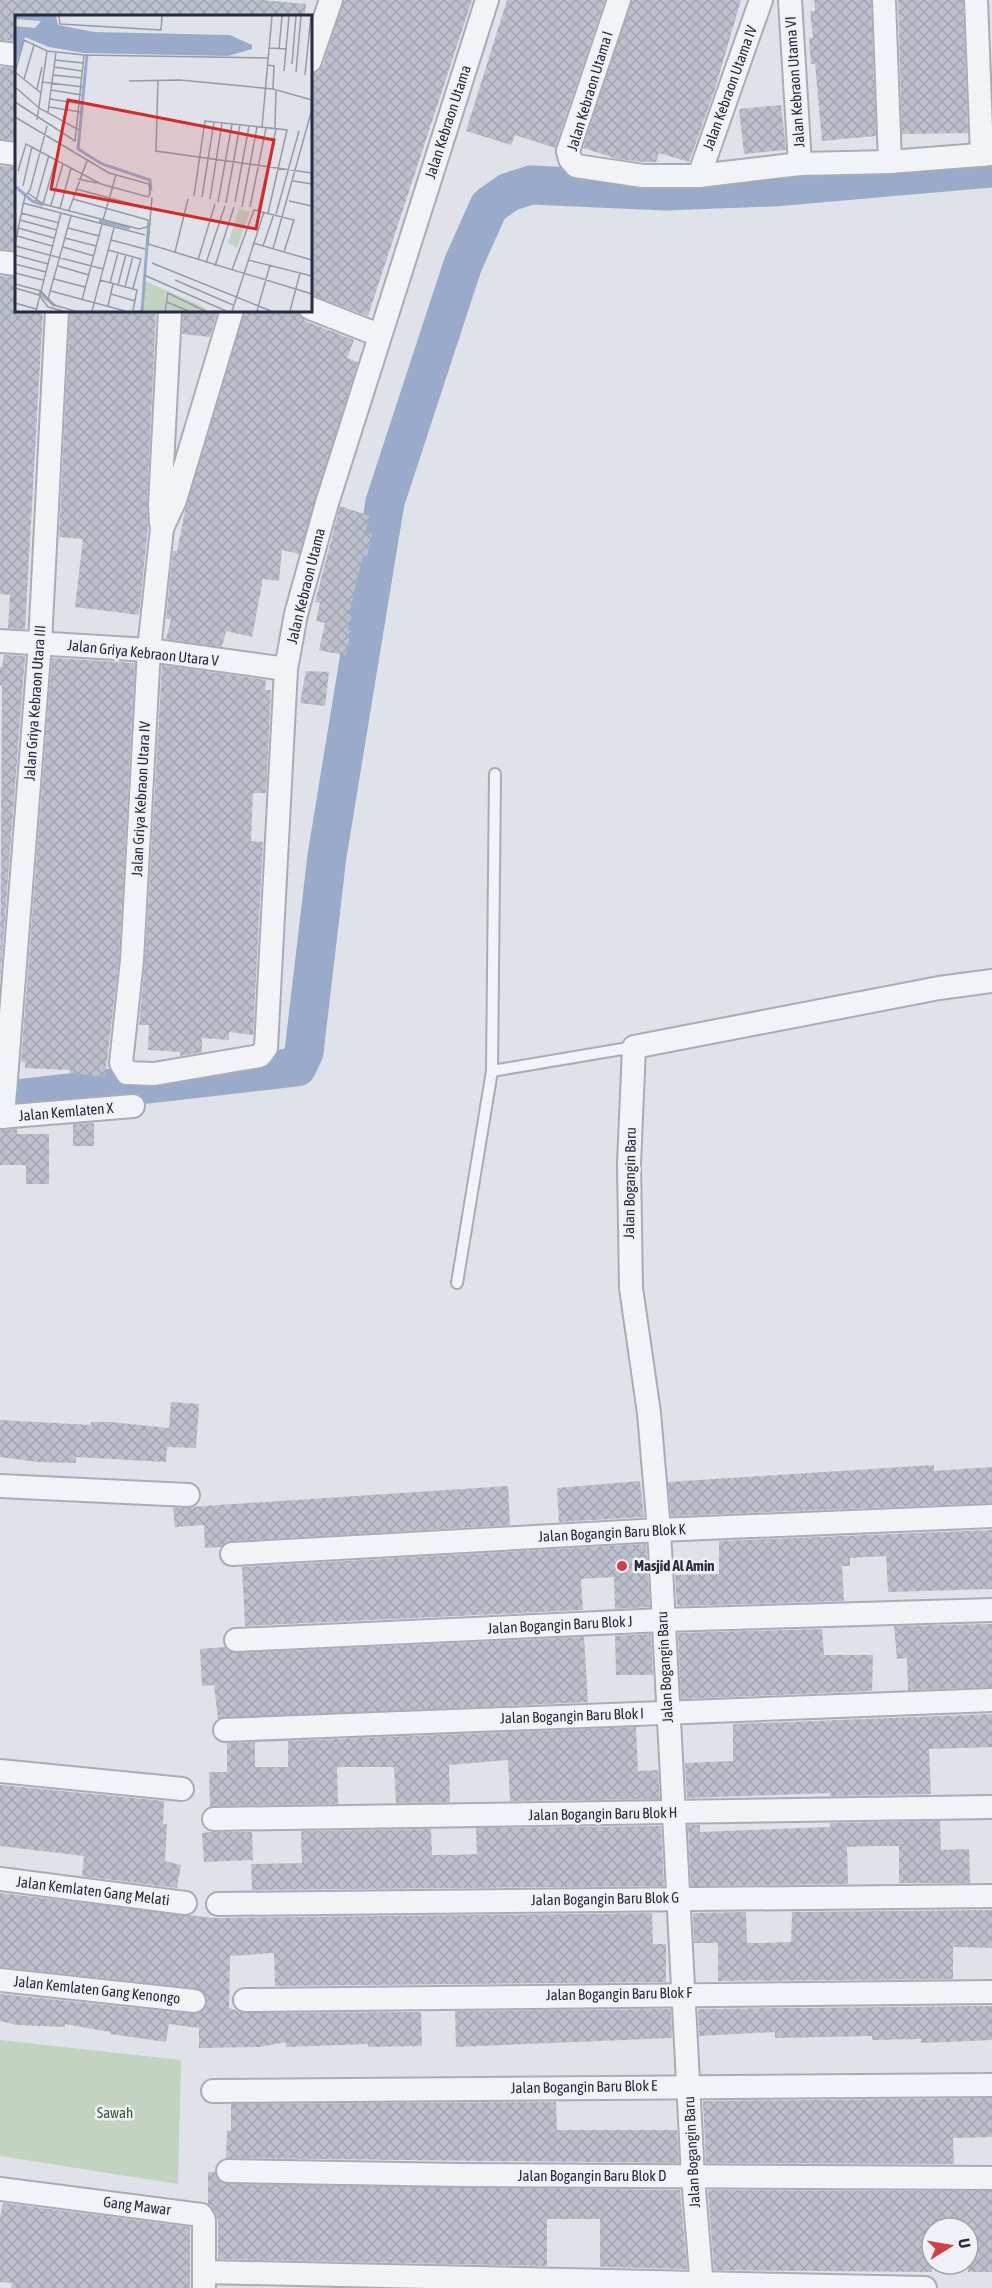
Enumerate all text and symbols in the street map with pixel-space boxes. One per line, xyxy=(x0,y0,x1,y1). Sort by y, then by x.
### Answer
inset map xyxy=(15,15,312,312)
street label: Jalan Kebraon Utama VI xyxy=(781,16,808,148)
street label: Jalan Kebraon Utama IV xyxy=(699,22,760,153)
street label: Jalan Kebraon Utama I xyxy=(563,29,616,153)
street label: Jalan Kebraon Utama xyxy=(421,63,474,181)
street label: Jalan Kebraon Utama xyxy=(283,526,328,645)
street label: Jalan Griya Kebraon Utara III xyxy=(21,624,48,781)
street label: Jalan Griya Kebraon Utara V xyxy=(67,636,220,669)
street label: Jalan Griya Kebraon Utara IV xyxy=(128,720,153,877)
street label: Jalan Kemlaten X xyxy=(18,1099,114,1124)
street label: Jalan Bogangin Baru xyxy=(620,1127,639,1239)
street label: Jalan Bogangin Baru Blok K xyxy=(538,1520,687,1545)
place label: Masjid Al Amin xyxy=(634,1557,715,1574)
marker: Masjid Al Amin xyxy=(615,1559,629,1573)
street label: Jalan Bogangin Baru xyxy=(653,1611,676,1723)
street label: Jalan Bogangin Baru Blok J xyxy=(487,1612,633,1637)
street label: Jalan Bogangin Baru Blok I xyxy=(500,1704,644,1727)
street label: Jalan Bogangin Baru Blok H xyxy=(528,1804,678,1823)
street label: Jalan Kemlaten Gang Melati xyxy=(15,1873,171,1908)
street label: Jalan Bogangin Baru Blok G xyxy=(531,1889,679,1908)
street label: Jalan Kemlaten Gang Kenongo xyxy=(13,1972,181,2007)
street label: Jalan Bogangin Baru Blok F xyxy=(546,1984,692,2003)
street label: Jalan Bogangin Baru Blok E xyxy=(511,2077,658,2096)
street label: Jalan Bogangin Baru xyxy=(680,2096,703,2208)
park label: Sawah xyxy=(97,2104,133,2121)
street label: Jalan Bogangin Baru Blok D xyxy=(518,2167,666,2184)
street label: Gang Mawar xyxy=(102,2193,172,2218)
north arrow xyxy=(920,2216,980,2276)
text: U xyxy=(955,2237,974,2249)

